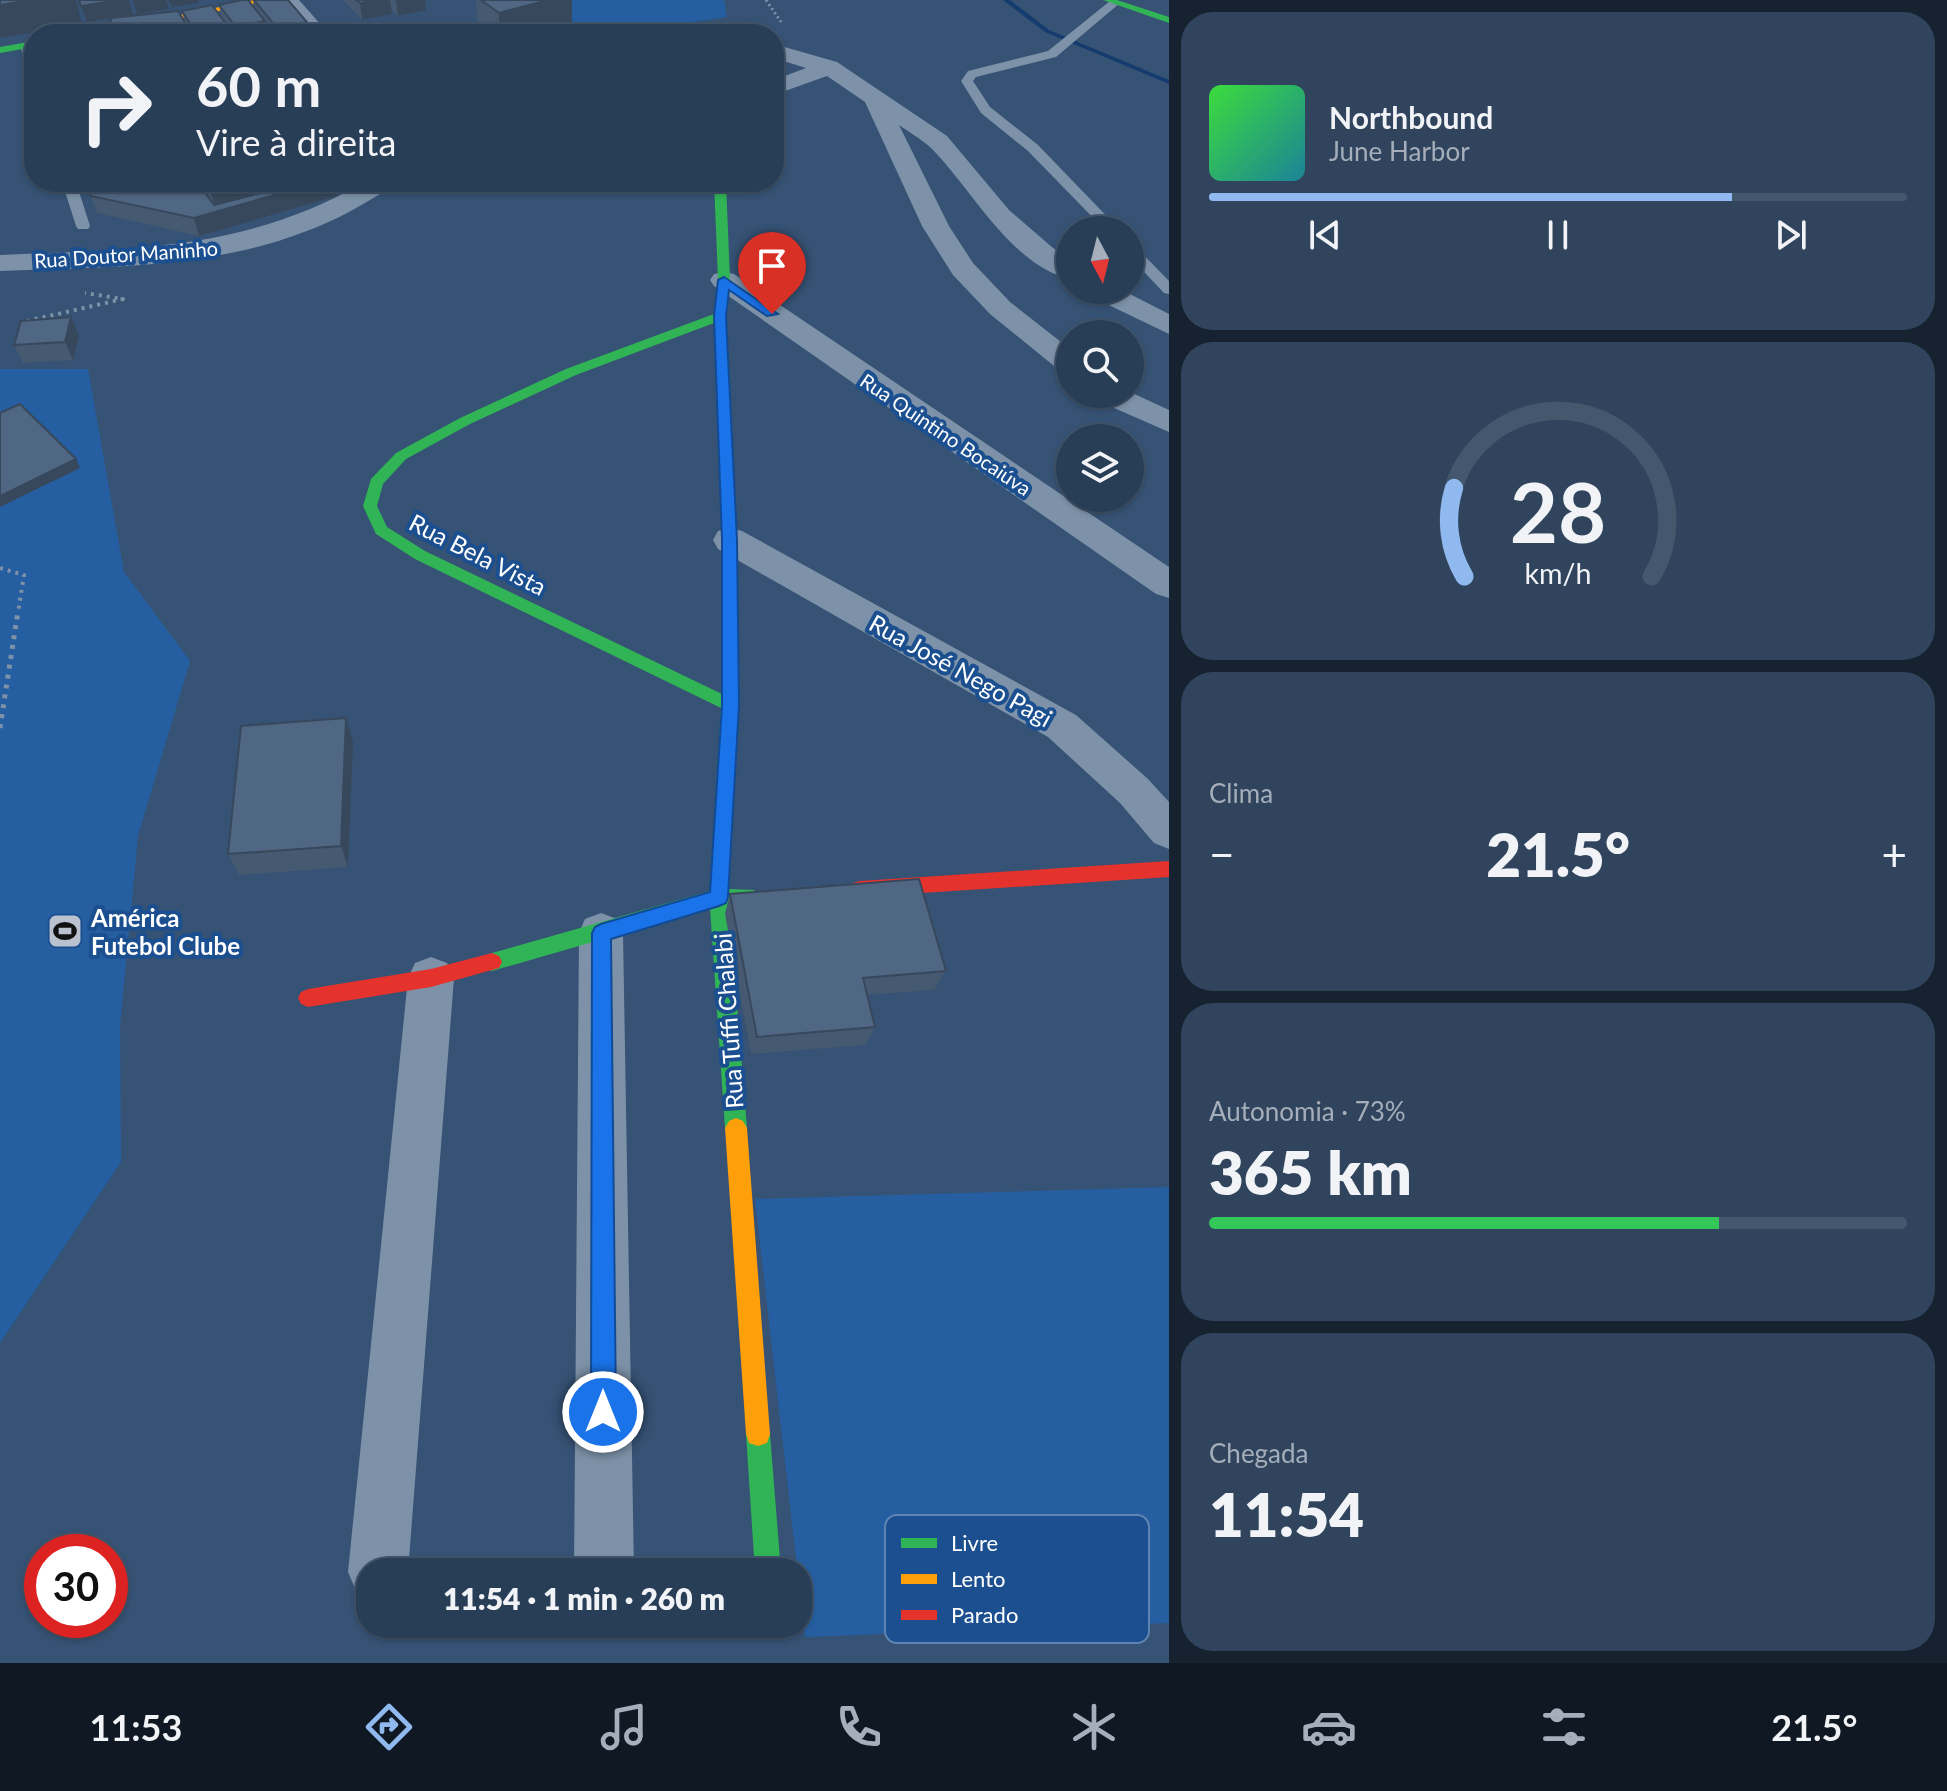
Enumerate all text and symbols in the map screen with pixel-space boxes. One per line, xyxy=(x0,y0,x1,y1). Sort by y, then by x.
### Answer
text: 60 m xyxy=(196,52,321,119)
icon: right xyxy=(64,56,168,160)
text: Northbound xyxy=(1329,99,1493,135)
text: Vire à direita xyxy=(196,120,396,164)
text: June Harbor xyxy=(1329,135,1470,167)
icon: previous xyxy=(1303,213,1347,257)
icon: pause xyxy=(1536,213,1580,257)
icon: next xyxy=(1769,213,1813,257)
north arrow xyxy=(1056,216,1144,304)
map controls xyxy=(1056,216,1144,512)
pin xyxy=(738,232,806,314)
street label: Rua Doutor Maninho xyxy=(33,236,219,272)
icon: arrive xyxy=(750,244,794,288)
button: search xyxy=(1056,320,1144,408)
street label: Rua Quintino Bocaiúva xyxy=(856,368,1036,500)
button: layers xyxy=(1056,424,1144,512)
text: 28 xyxy=(1510,461,1606,561)
street label: Rua Bela Vista xyxy=(405,507,551,601)
text: km/h xyxy=(1525,556,1591,590)
street label: Rua José Nego Pagi xyxy=(864,608,1058,732)
text: Clima xyxy=(1209,777,1273,809)
text: 21.5° xyxy=(1486,818,1630,890)
text: − xyxy=(1209,828,1235,880)
text: + xyxy=(1881,828,1907,880)
place label: América Futebol Clube xyxy=(90,903,240,960)
sports icon: América Futebol Clube xyxy=(46,912,84,950)
street label: Rua Tuffi Chalabi xyxy=(707,932,749,1110)
text: Autonomia · 73% xyxy=(1209,1095,1406,1127)
text: 365 km xyxy=(1209,1136,1412,1208)
position arrow xyxy=(561,1370,645,1454)
text: Chegada xyxy=(1209,1437,1309,1469)
text: 11:54 xyxy=(1209,1478,1364,1550)
legend xyxy=(885,1515,1149,1643)
text: Livre xyxy=(951,1529,998,1556)
speed limit sign: 30 xyxy=(24,1534,128,1638)
text: Lento xyxy=(951,1565,1006,1592)
text: 11:54 · 1 min · 260 m xyxy=(443,1580,725,1616)
text: Parado xyxy=(951,1601,1018,1628)
icon: directions xyxy=(361,1699,417,1755)
icon: music xyxy=(596,1699,652,1755)
icon: phone xyxy=(831,1699,887,1755)
icon: climate xyxy=(1066,1699,1122,1755)
icon: car xyxy=(1301,1699,1357,1755)
icon: filters xyxy=(1536,1699,1592,1755)
text: 11:53 xyxy=(90,1705,182,1749)
text: 21.5° xyxy=(1771,1705,1857,1749)

